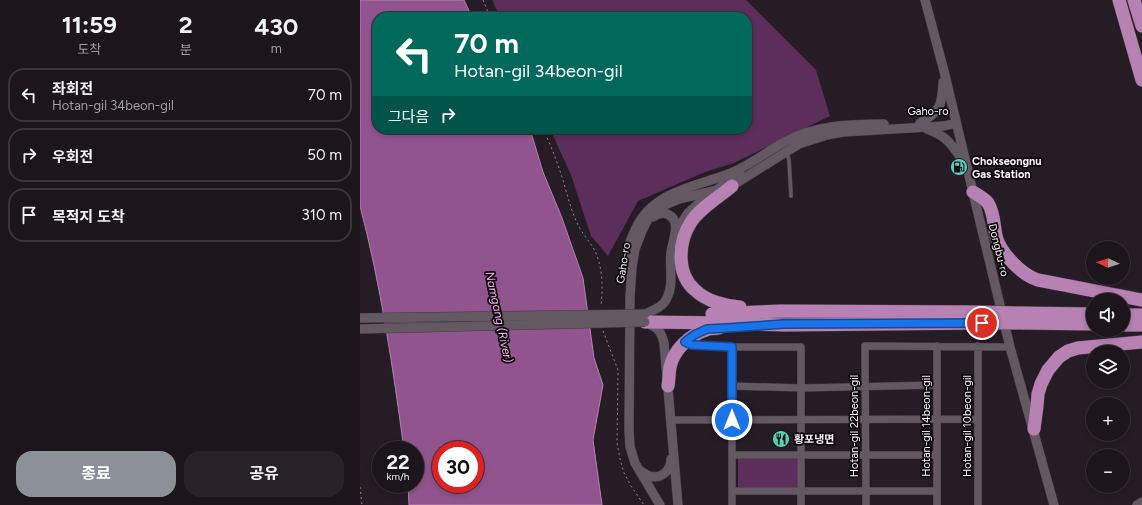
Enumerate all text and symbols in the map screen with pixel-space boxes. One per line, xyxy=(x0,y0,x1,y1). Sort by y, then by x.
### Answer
text: 11:59 xyxy=(62,10,117,39)
text: 2 xyxy=(179,10,193,39)
text: 430 xyxy=(254,12,298,41)
text: 70 m xyxy=(454,26,519,60)
icon: left xyxy=(388,28,440,80)
text: m xyxy=(271,41,282,56)
text: 도착 xyxy=(77,42,101,57)
text: 분 xyxy=(180,42,192,57)
text: Hotan-gil 34beon-gil xyxy=(454,60,623,82)
text: 좌회전 xyxy=(52,80,93,98)
icon: left xyxy=(18,84,40,106)
text: 70 m xyxy=(308,86,342,104)
text: Hotan-gil 34beon-gil xyxy=(52,98,174,113)
icon: right xyxy=(437,104,459,126)
street label: Gaho-ro xyxy=(907,105,949,118)
text: 그다음 xyxy=(388,108,429,126)
icon: right xyxy=(18,144,40,166)
text: 50 m xyxy=(307,146,342,164)
text: 우회전 xyxy=(52,148,93,166)
place label: Chokseongnu Gas Station xyxy=(972,155,1042,181)
fuel station icon: Chokseongnu Gas Station xyxy=(949,157,969,177)
icon: arrive xyxy=(18,204,40,226)
text: 310 m xyxy=(302,206,342,224)
text: 목적지 도착 xyxy=(52,208,125,226)
street label: Dongbu-ro xyxy=(986,222,1011,278)
north arrow xyxy=(1086,241,1130,285)
map controls xyxy=(1086,241,1130,493)
street label: Gaho-ro xyxy=(614,242,633,284)
water label: Namgang (River) xyxy=(482,270,516,364)
button: sound xyxy=(1086,293,1130,337)
pin xyxy=(965,306,999,340)
icon: arrive xyxy=(971,312,993,334)
button: layers xyxy=(1086,345,1130,389)
street label: Hotan-gil 22beon-gil xyxy=(848,375,861,477)
street label: Hotan-gil 14beon-gil xyxy=(920,375,933,477)
street label: Hotan-gil 10beon-gil xyxy=(961,375,974,477)
button: + xyxy=(1086,397,1130,441)
position arrow xyxy=(711,399,753,441)
restaurant icon: 황포냉면 xyxy=(771,429,791,449)
place label: 황포냉면 xyxy=(794,433,834,446)
speed limit sign: 30 xyxy=(432,441,484,493)
button: − xyxy=(1086,449,1130,493)
text: 22 xyxy=(386,450,410,474)
button: 종료 xyxy=(16,451,176,497)
button: 공유 xyxy=(184,451,344,497)
text: km/h xyxy=(387,470,409,483)

